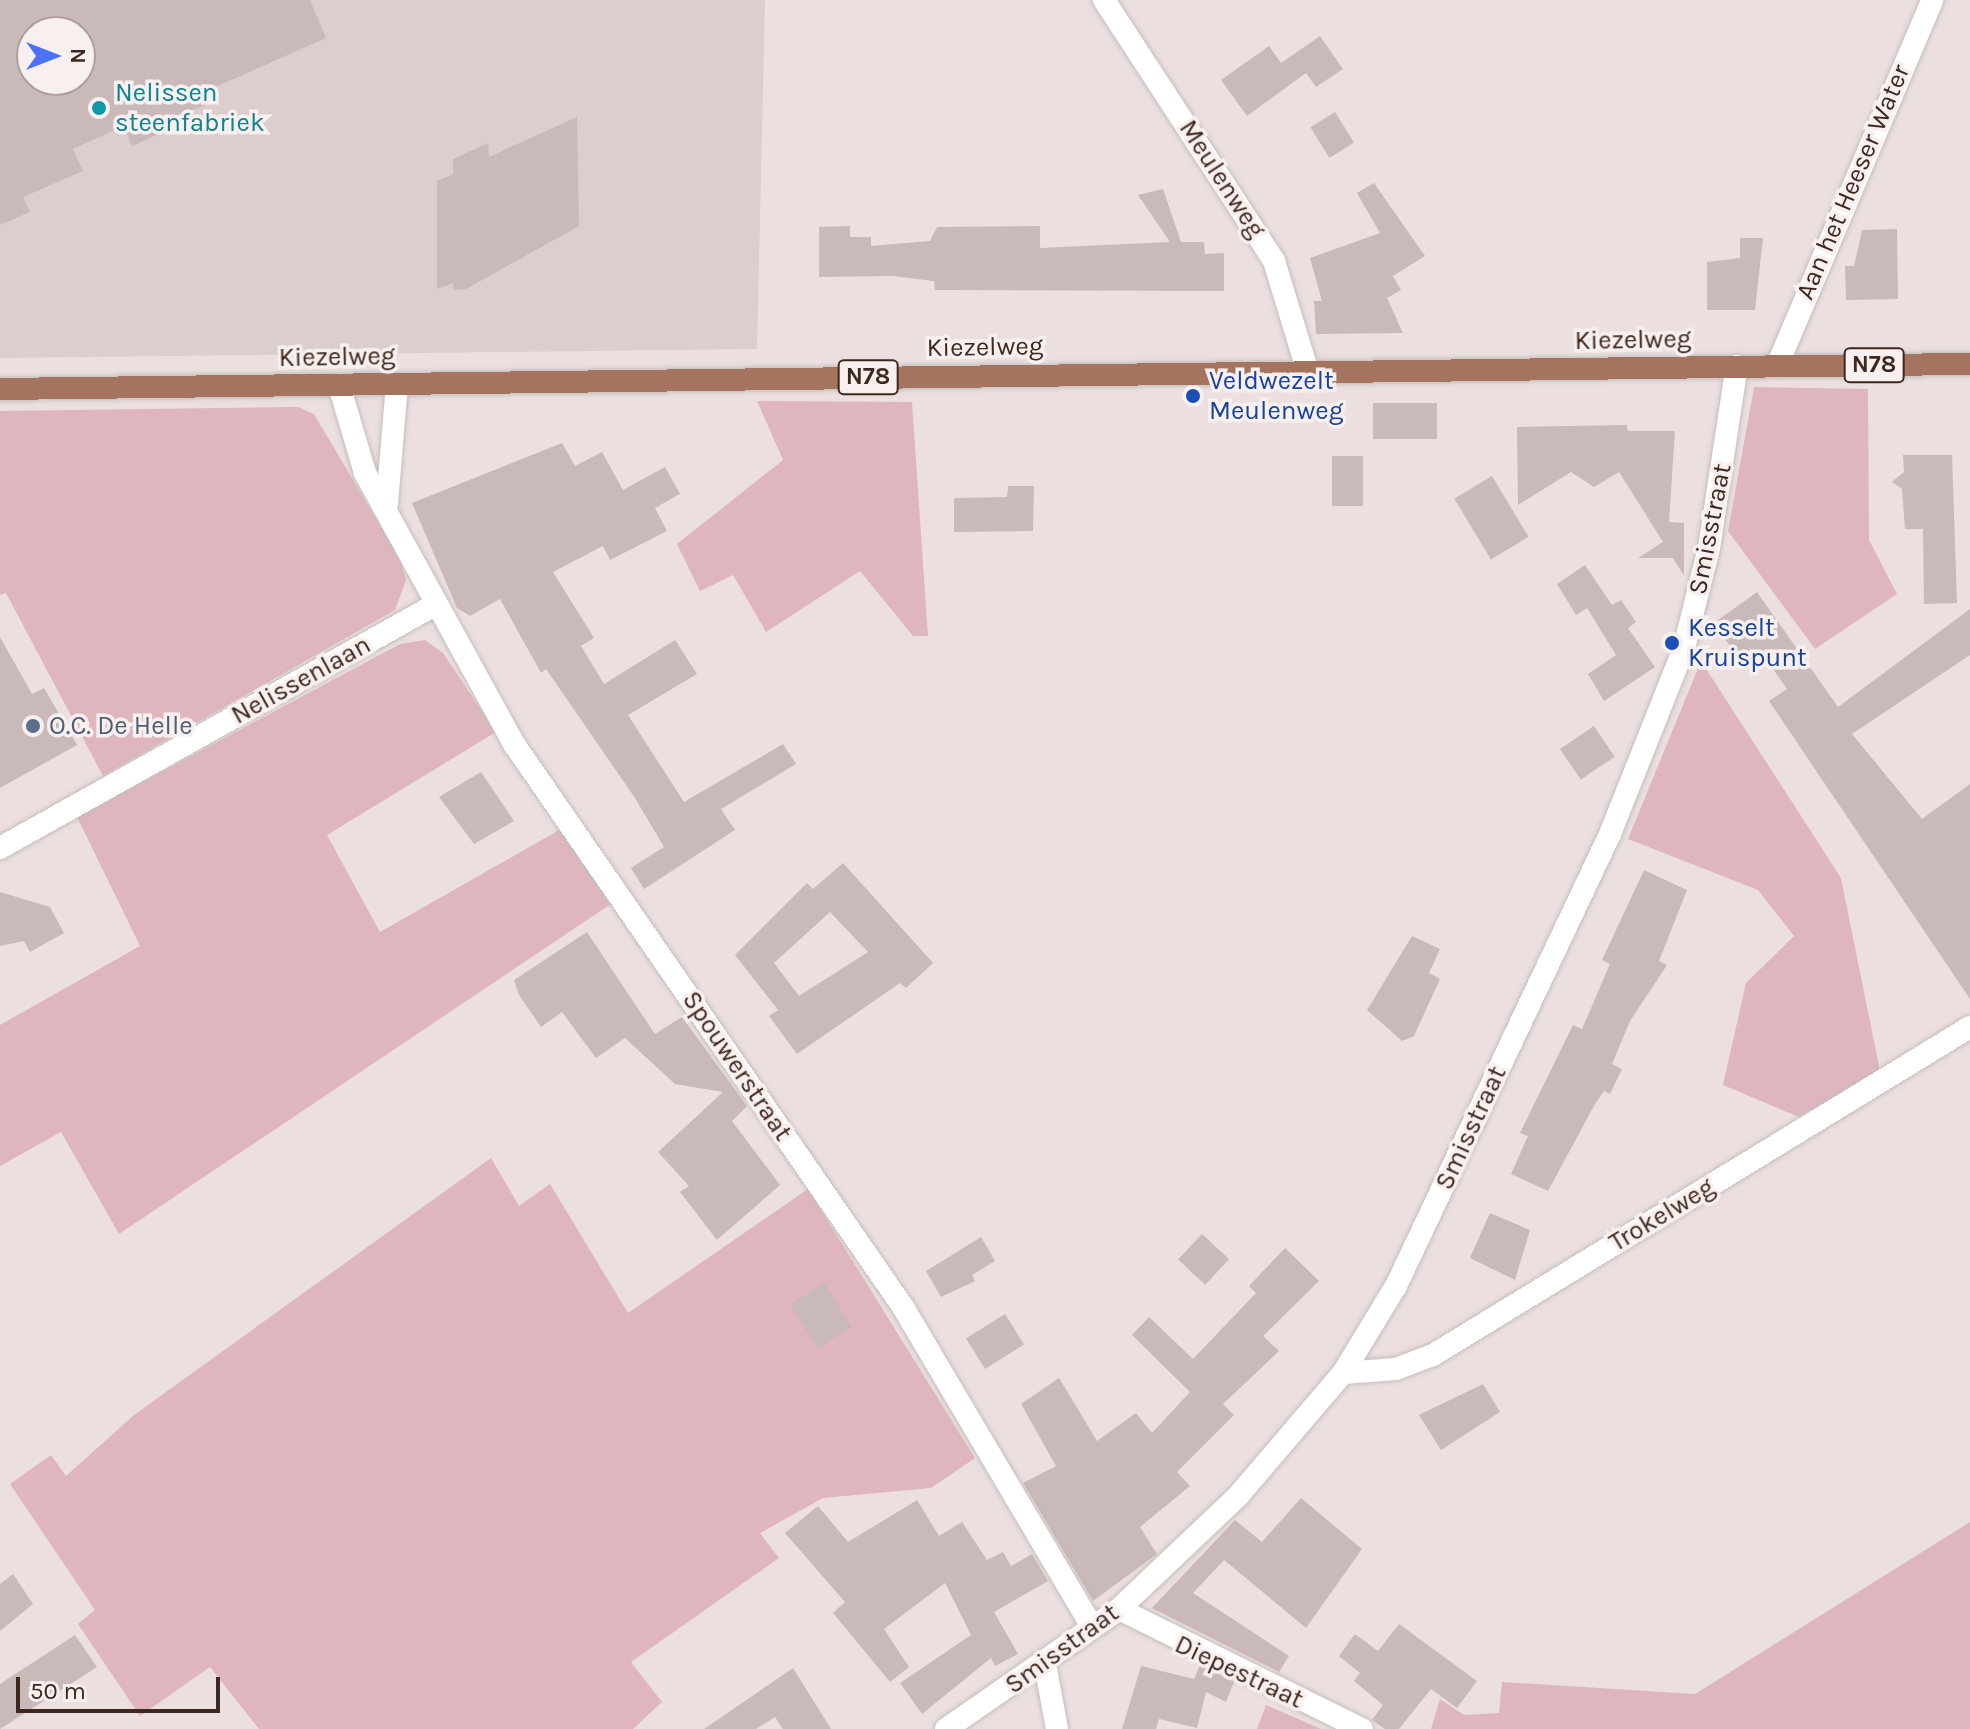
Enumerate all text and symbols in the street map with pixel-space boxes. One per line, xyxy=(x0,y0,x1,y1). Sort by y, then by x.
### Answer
north arrow xyxy=(16,16,96,96)
text: N xyxy=(65,48,91,64)
street label: Aan het Heeser Water xyxy=(1789,60,1917,304)
place label: Nelissen steenfabriek xyxy=(115,77,265,138)
marker: Nelissen steenfabriek xyxy=(90,99,108,117)
street label: Meulenweg xyxy=(1172,114,1272,244)
street label: Kiezelweg xyxy=(1574,323,1692,357)
street label: Kiezelweg xyxy=(926,330,1044,364)
street label: Kiezelweg xyxy=(278,340,396,374)
road number: N78 xyxy=(1842,345,1906,385)
road number: N78 xyxy=(836,357,900,397)
place label: Veldwezelt Meulenweg xyxy=(1209,365,1343,426)
marker: Veldwezelt Meulenweg xyxy=(1184,387,1202,405)
street label: Smisstraat xyxy=(1682,461,1738,597)
place label: Kesselt Kruispunt xyxy=(1688,612,1807,674)
street label: Nelissenlaan xyxy=(226,629,376,731)
marker: Kesselt Kruispunt xyxy=(1663,634,1681,652)
place label: O.C. De Helle xyxy=(49,710,193,742)
marker: O.C. De Helle xyxy=(24,717,42,735)
street label: Spouwerstraat xyxy=(676,985,798,1147)
street label: Smisstraat xyxy=(1429,1061,1513,1195)
street label: Trokelweg xyxy=(1604,1172,1720,1258)
street label: Smisstraat xyxy=(999,1597,1125,1701)
street label: Diepestraat xyxy=(1170,1629,1308,1715)
scale bar xyxy=(20,1661,224,1711)
text: 50 m xyxy=(30,1677,86,1705)

